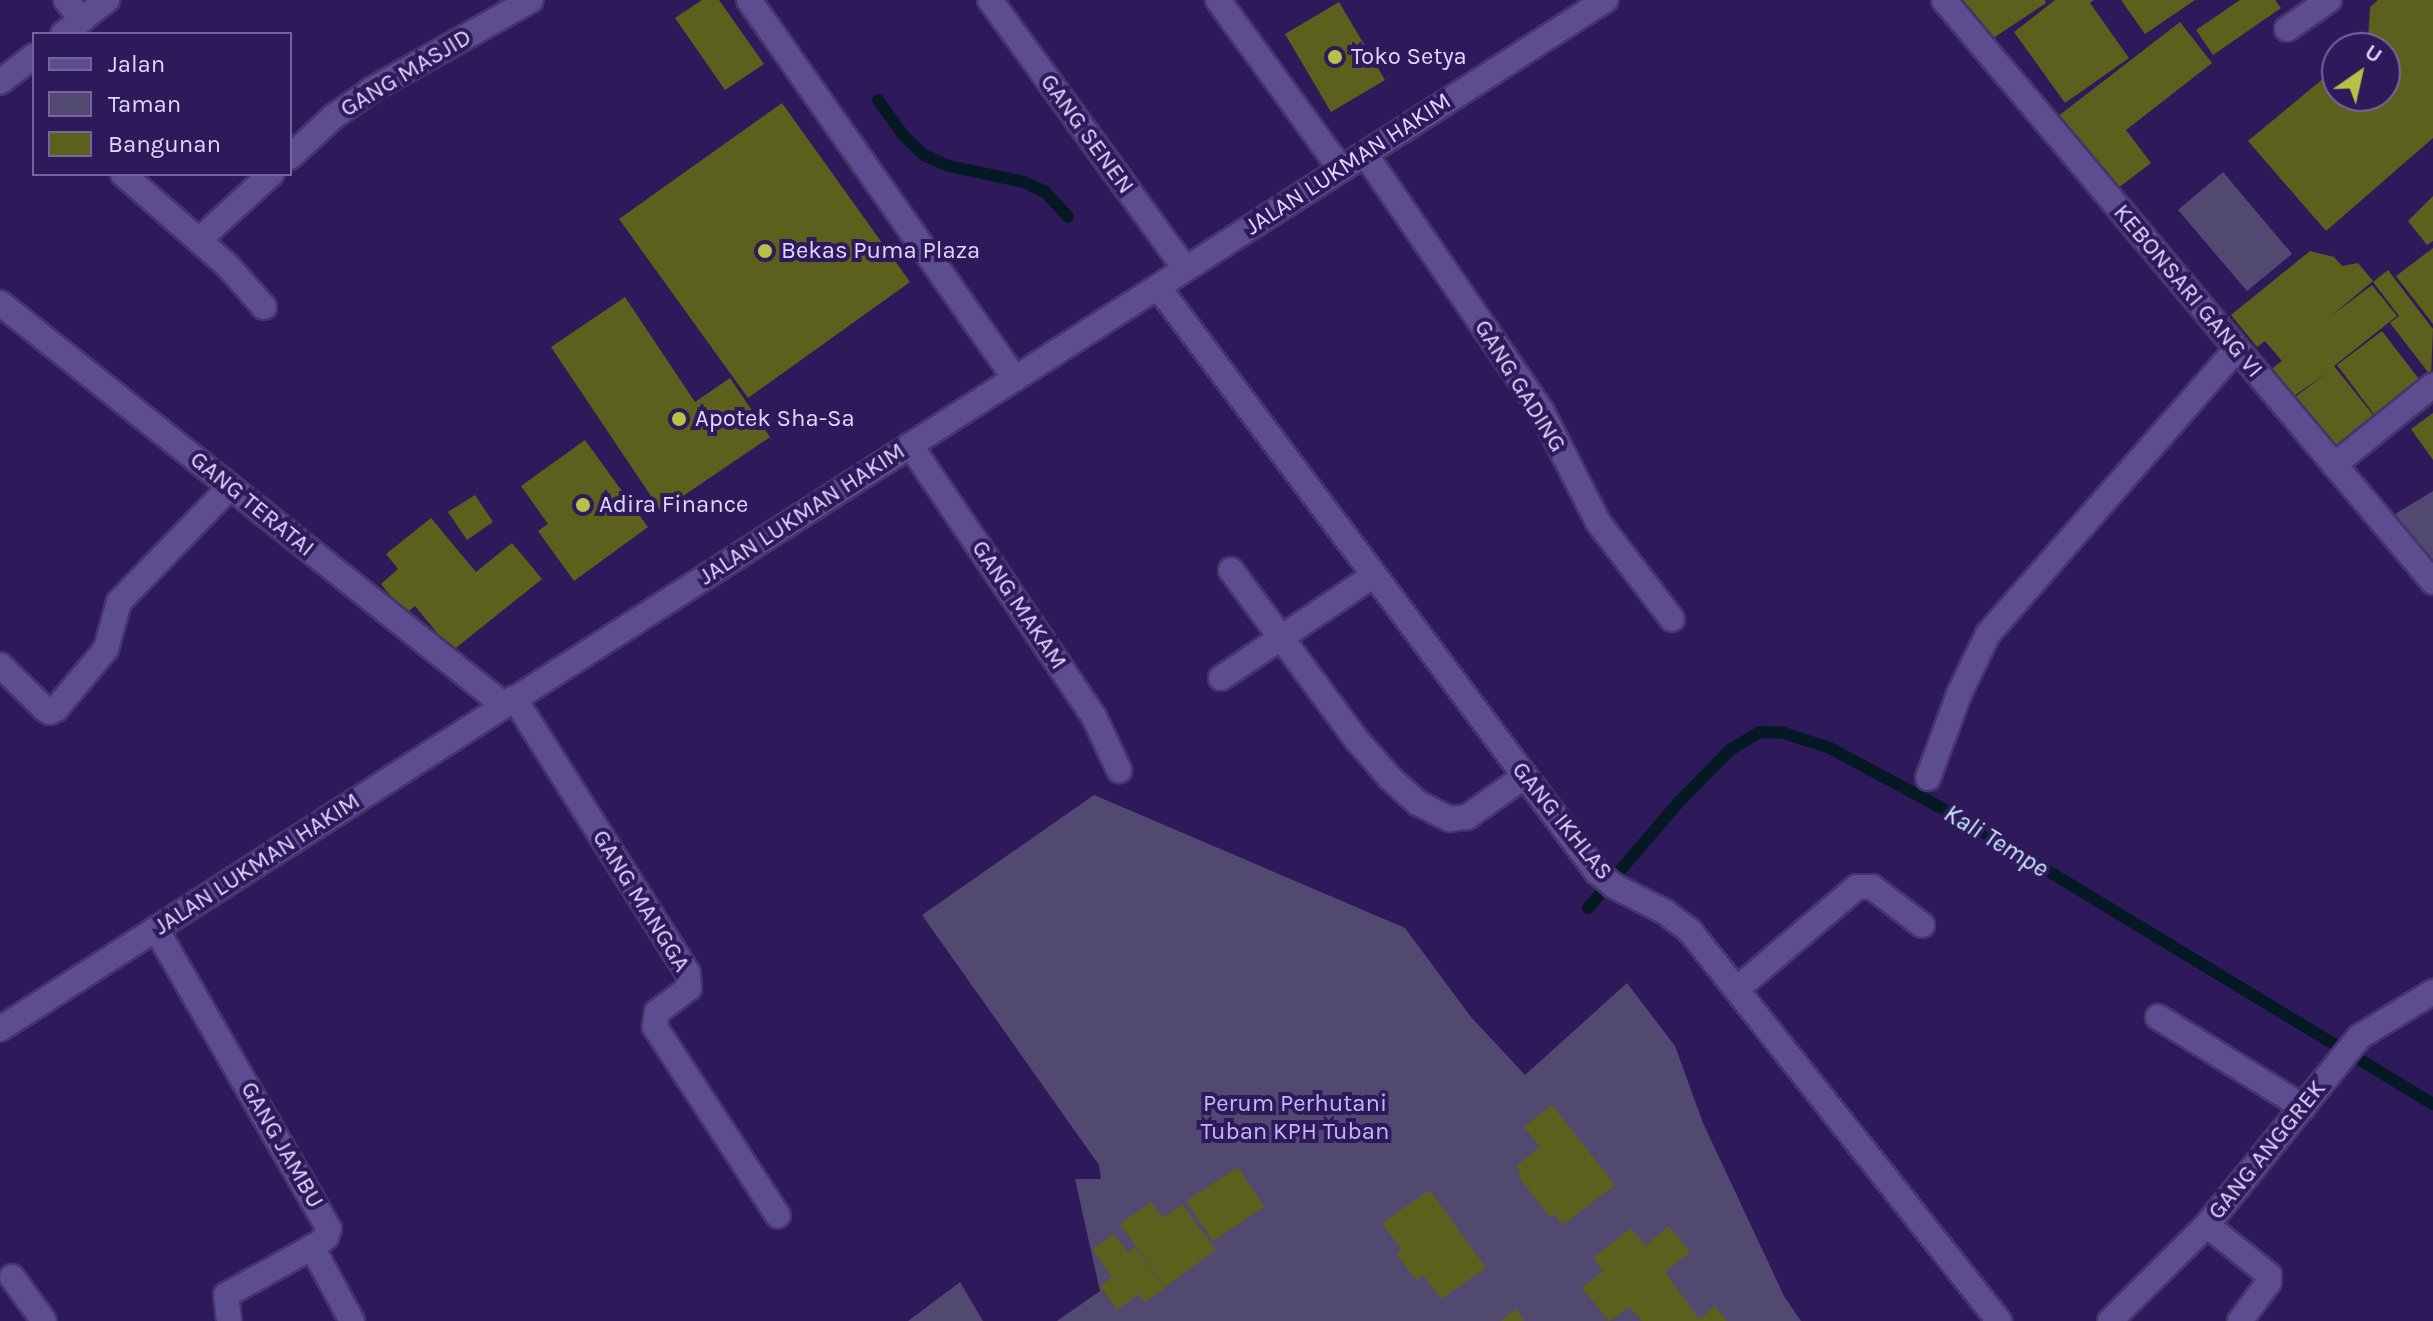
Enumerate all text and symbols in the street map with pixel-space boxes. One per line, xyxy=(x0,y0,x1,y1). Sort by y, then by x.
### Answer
street label: GANG MASJID xyxy=(335,23,477,123)
legend xyxy=(32,32,292,176)
north arrow xyxy=(2321,32,2401,112)
text: U xyxy=(2360,39,2387,69)
place label: Toko Setya xyxy=(1351,43,1467,71)
marker: Toko Setya xyxy=(1326,48,1344,66)
text: Jalan xyxy=(108,50,165,78)
street label: GANG SENEN xyxy=(1034,68,1140,200)
street label: JALAN LUKMAN HAKIM xyxy=(1240,87,1456,241)
text: Taman xyxy=(108,90,181,118)
text: Bangunan xyxy=(108,130,221,158)
street label: KEBONSARI GANG VI xyxy=(2107,198,2269,384)
place label: Bekas Puma Plaza xyxy=(781,237,980,265)
marker: Bekas Puma Plaza xyxy=(756,242,774,260)
street label: GANG GADING xyxy=(1468,315,1572,457)
place label: Apotek Sha-Sa xyxy=(695,405,855,433)
marker: Apotek Sha-Sa xyxy=(670,410,688,428)
street label: JALAN LUKMAN HAKIM xyxy=(694,437,910,591)
street label: GANG TERATAI xyxy=(184,445,320,563)
place label: Adira Finance xyxy=(599,491,748,519)
marker: Adira Finance xyxy=(574,496,592,514)
street label: GANG MAKAM xyxy=(965,535,1073,675)
street label: GANG IKHLAS xyxy=(1506,756,1618,886)
street label: JALAN LUKMAN HAKIM xyxy=(149,787,365,941)
water label: Kali Tempe xyxy=(1938,798,2054,884)
street label: GANG MANGGA xyxy=(586,825,696,977)
street label: GANG ANGGREK xyxy=(2202,1075,2332,1225)
street label: GANG JAMBU xyxy=(234,1077,330,1213)
park label: Perum Perhutani Tuban KPH Tuban xyxy=(1201,1090,1389,1146)

